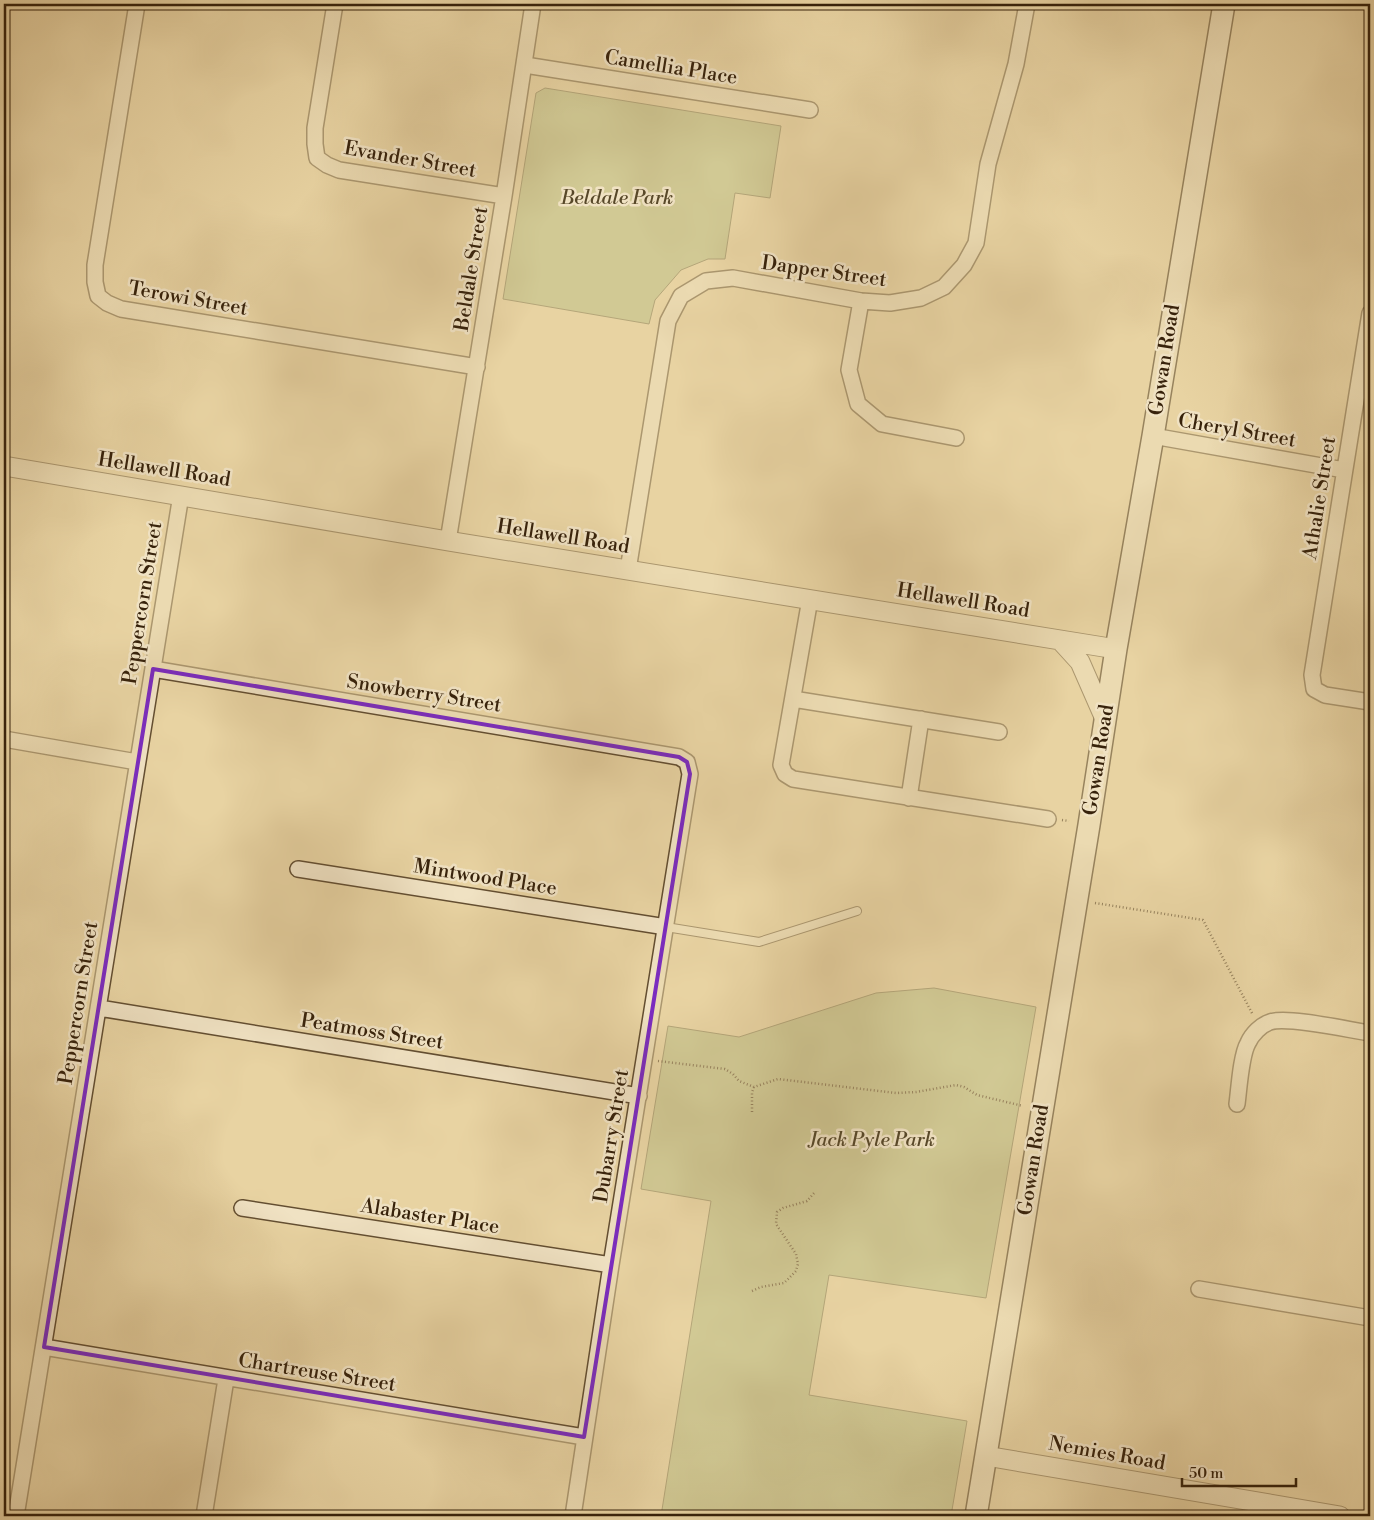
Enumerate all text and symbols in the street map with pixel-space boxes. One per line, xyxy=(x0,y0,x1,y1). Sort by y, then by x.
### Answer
street label: Camellia Place xyxy=(603,45,739,91)
street label: Evander Street xyxy=(342,136,478,184)
park label: Beldale Park xyxy=(560,186,673,211)
street label: Beldale Street xyxy=(450,205,494,334)
street label: Dapper Street xyxy=(760,251,888,293)
street label: Terowi Street xyxy=(127,276,249,322)
street label: Gowan Road xyxy=(1144,302,1186,417)
street label: Cheryl Street xyxy=(1176,408,1298,454)
street label: Athalie Street xyxy=(1298,435,1342,562)
street label: Hellawell Road xyxy=(96,447,233,493)
street label: Hellawell Road xyxy=(495,514,632,560)
street label: Peppercorn Street xyxy=(118,520,168,686)
street label: Hellawell Road xyxy=(895,578,1032,624)
street label: Snowberry Street xyxy=(345,669,503,719)
street label: Gowan Road xyxy=(1078,702,1120,817)
street label: Mintwood Place xyxy=(412,854,558,902)
street label: Peppercorn Street xyxy=(54,920,104,1086)
street label: Peatmoss Street xyxy=(299,1008,445,1056)
street label: Dubarry Street xyxy=(589,1067,635,1205)
street label: Gowan Road xyxy=(1013,1102,1055,1217)
park label: Jack Pyle Park xyxy=(807,1128,935,1153)
street label: Alabaster Place xyxy=(358,1194,501,1240)
street label: Chartreuse Street xyxy=(236,1348,398,1398)
street label: Nemies Road xyxy=(1047,1431,1168,1477)
scale bar xyxy=(1182,1455,1295,1487)
text: 50 m xyxy=(1189,1464,1223,1483)

